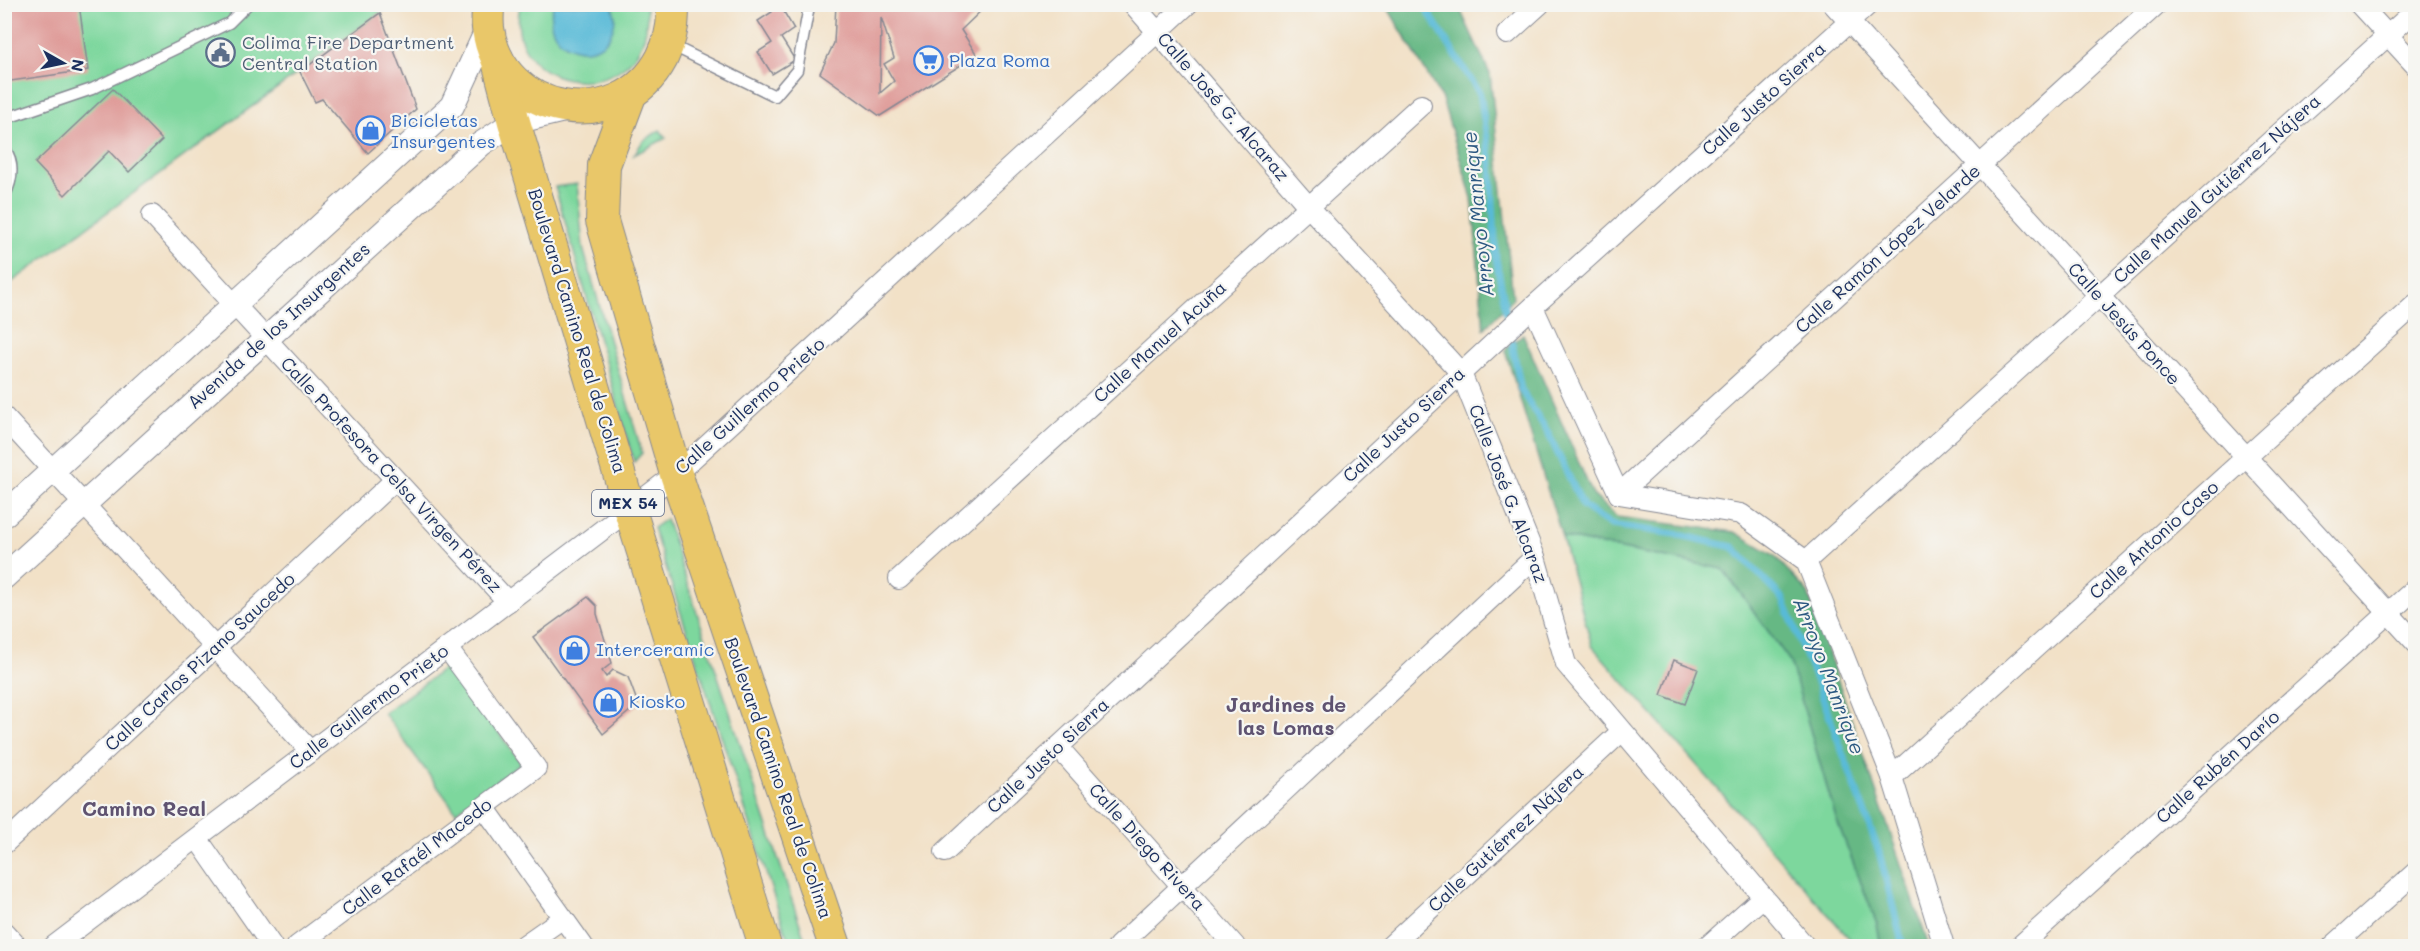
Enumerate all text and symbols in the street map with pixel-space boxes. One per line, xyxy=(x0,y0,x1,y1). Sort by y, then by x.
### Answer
street label: Calle José G. Alcaraz xyxy=(1152,27,1295,186)
place label: Colima Fire Department Central Station xyxy=(242,30,455,75)
north arrow xyxy=(33,33,93,93)
street label: Calle Justo Sierra xyxy=(1696,36,1830,160)
public building icon: Colima Fire Department Central Station xyxy=(205,37,237,69)
supermarket icon: Plaza Roma xyxy=(912,45,944,77)
place label: Plaza Roma xyxy=(949,48,1050,72)
text: N xyxy=(67,58,90,73)
street label: Calle Manuel Gutiérrez Nájera xyxy=(2107,89,2325,288)
place label: Bicicletas Insurgentes xyxy=(391,108,496,153)
shop icon: Bicicletas Insurgentes xyxy=(354,115,386,147)
water label: Arroyo Manrique xyxy=(1455,130,1499,298)
street label: Calle Ramón López Velarde xyxy=(1789,158,1985,338)
street label: Boulevard Camino Real de Colima xyxy=(523,186,633,476)
street label: Avenida de los Insurgentes xyxy=(182,237,375,414)
street label: Calle Jesús Ponce xyxy=(2063,257,2186,390)
street label: Calle Manuel Acuña xyxy=(1088,275,1231,407)
street label: Calle Guillermo Prieto xyxy=(669,331,830,479)
street label: Calle Profesora Celsa Virgen Pérez xyxy=(276,351,508,597)
street label: Calle Justo Sierra xyxy=(1337,361,1470,487)
street label: Calle José G. Alcaraz xyxy=(1464,401,1554,586)
street label: Calle Antonio Caso xyxy=(2083,474,2223,604)
road number: MEX 54 xyxy=(592,490,664,516)
street label: Calle Carlos Pizano Saucedo xyxy=(99,566,300,756)
water label: Arroyo Manrique xyxy=(1788,593,1872,758)
shop icon: Interceramic xyxy=(559,634,591,666)
street label: Boulevard Camino Real de Colima xyxy=(719,634,839,922)
place label: Interceramic xyxy=(596,637,714,661)
street label: Calle Guillermo Prieto xyxy=(284,638,453,774)
shop icon: Kiosko xyxy=(592,686,624,718)
place label: Kiosko xyxy=(629,689,685,713)
district label: Jardines de las Lomas xyxy=(1226,691,1346,740)
street label: Calle Justo Sierra xyxy=(981,692,1114,818)
street label: Calle Rubén Darío xyxy=(2150,704,2285,828)
street label: Calle Gutiérrez Nájera xyxy=(1422,760,1588,917)
street label: Calle Diego Rivera xyxy=(1084,777,1211,915)
street label: Calle Rafaél Macedo xyxy=(337,792,496,920)
district label: Camino Real xyxy=(82,795,206,821)

